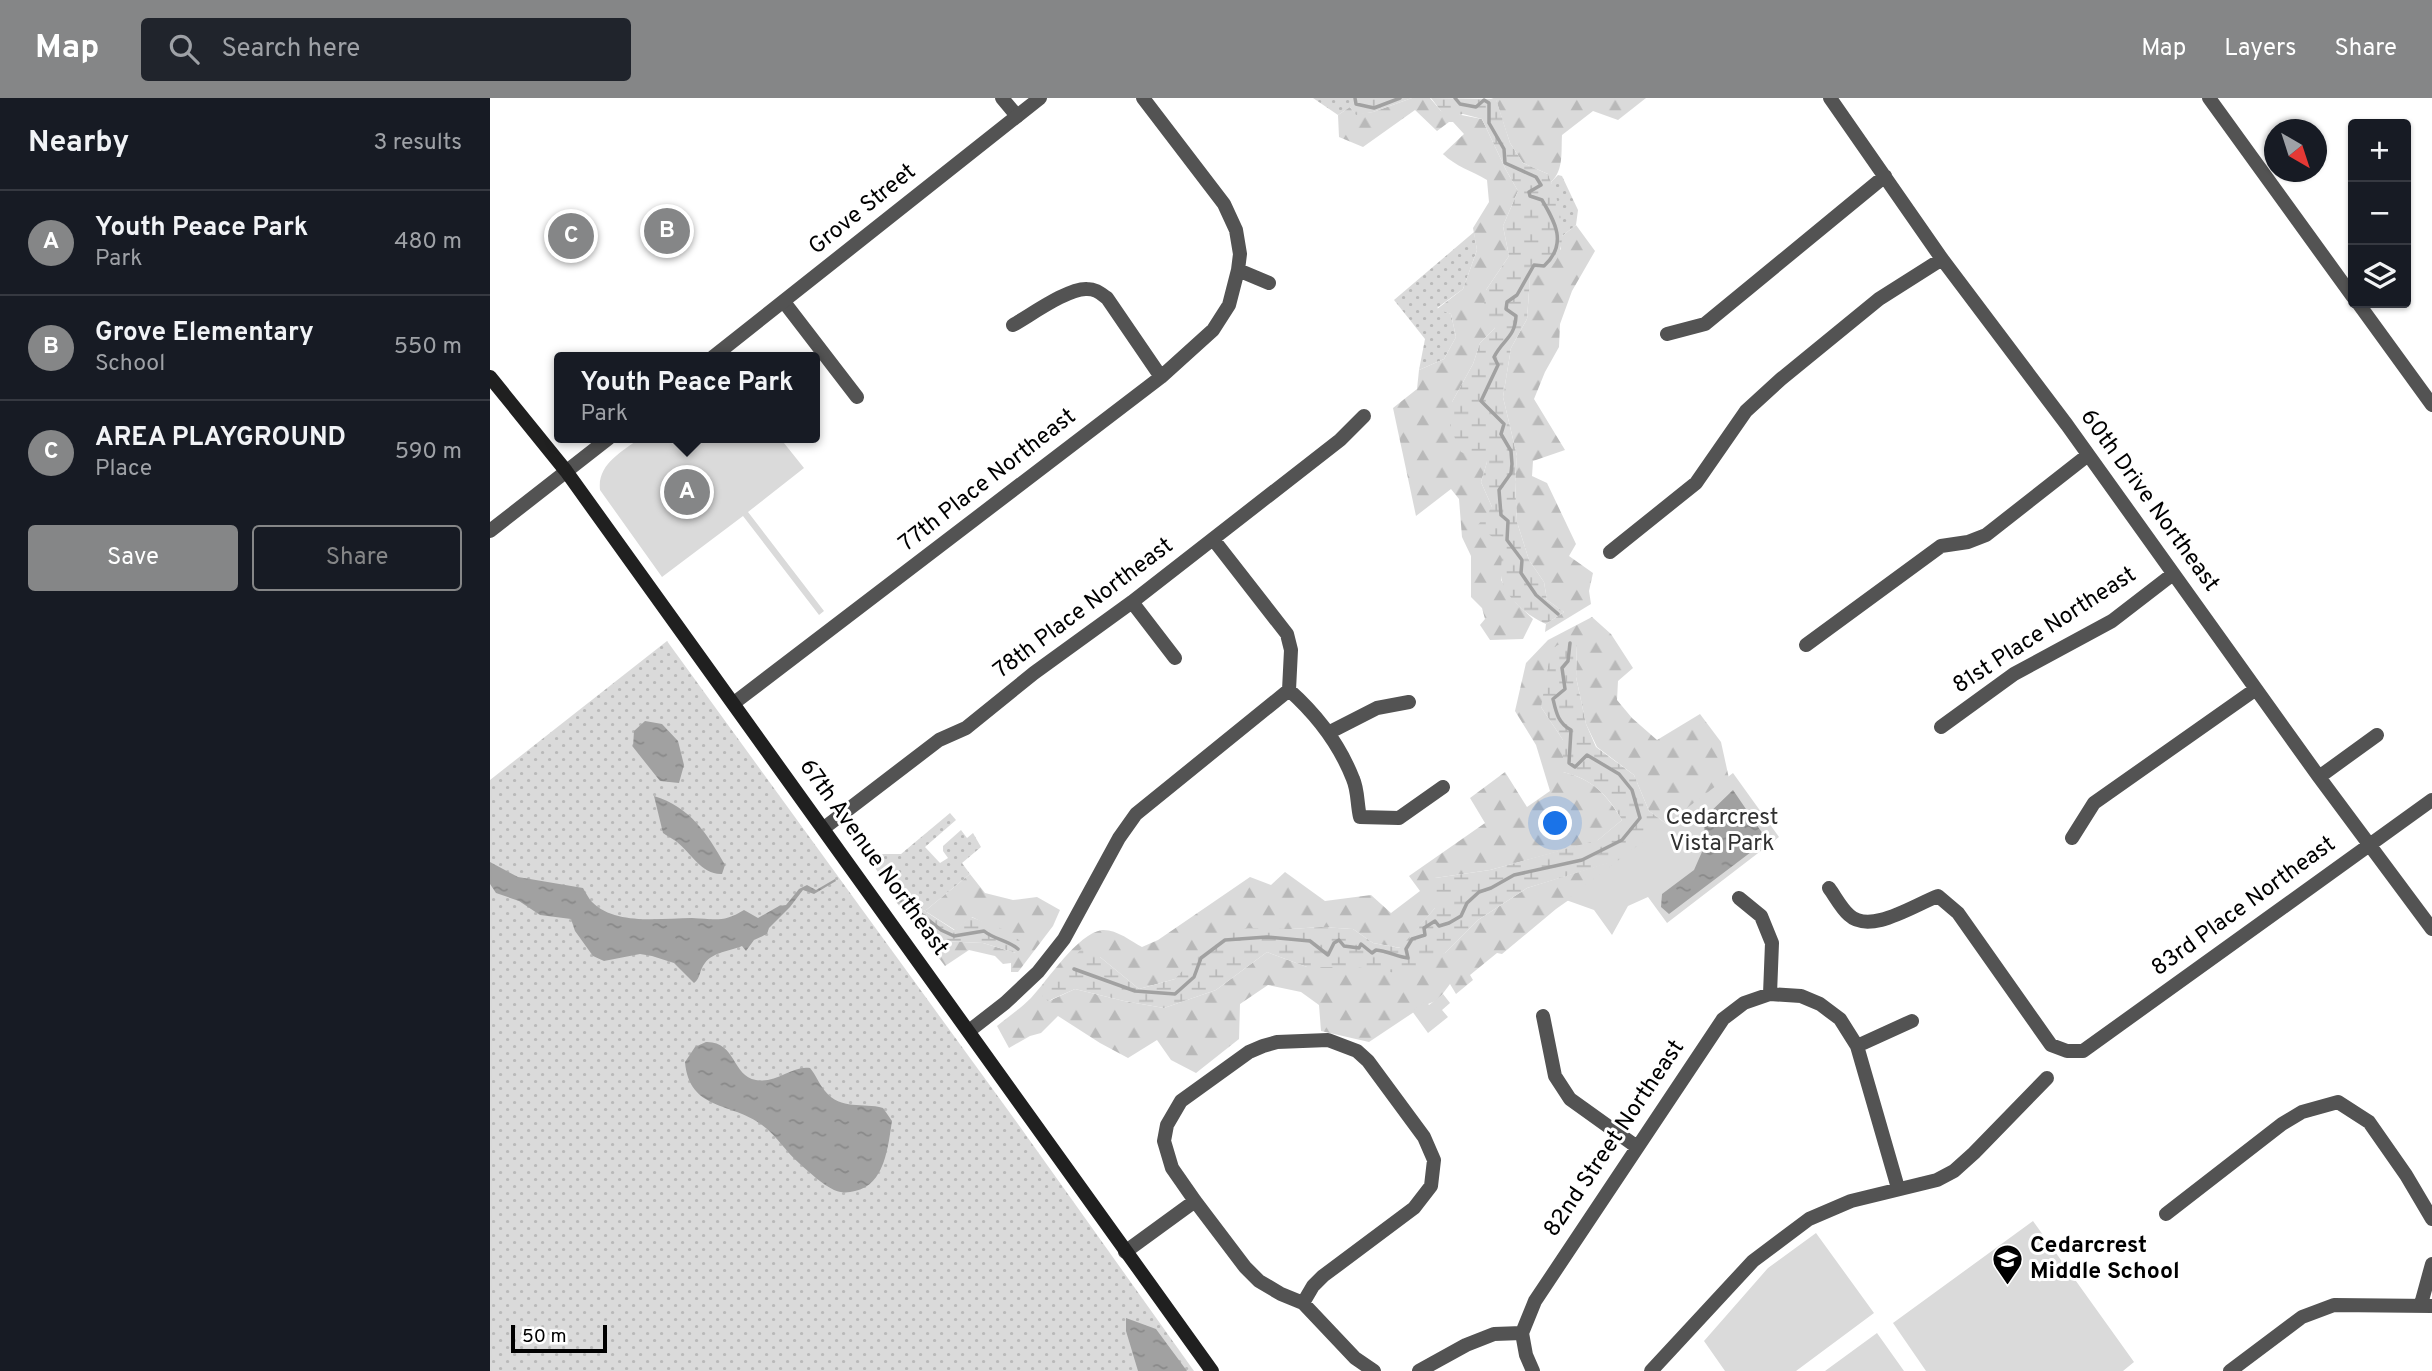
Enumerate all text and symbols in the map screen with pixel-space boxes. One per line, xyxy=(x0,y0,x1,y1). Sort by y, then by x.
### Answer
search box xyxy=(141,18,631,81)
text: Map xyxy=(35,28,99,70)
icon: search xyxy=(165,30,203,68)
text: Search here xyxy=(221,33,360,66)
text: Map xyxy=(2141,34,2186,64)
text: Layers xyxy=(2224,34,2296,64)
text: Share xyxy=(2334,34,2397,64)
north arrow xyxy=(2264,119,2327,182)
map controls xyxy=(2348,119,2411,308)
button: + xyxy=(2348,119,2411,182)
text: Nearby xyxy=(28,125,129,162)
text: 3 results xyxy=(373,129,462,158)
street label: Grove Street xyxy=(803,158,923,262)
button: − xyxy=(2348,182,2411,245)
pin: B xyxy=(644,205,690,257)
pin: C xyxy=(548,210,594,262)
text: Youth Peace Park xyxy=(95,212,308,245)
text: A xyxy=(43,228,59,257)
text: 480 m xyxy=(394,228,462,257)
text: Park xyxy=(95,245,142,274)
button: layers xyxy=(2348,245,2411,308)
text: Grove Elementary xyxy=(95,317,314,350)
text: B xyxy=(43,333,59,362)
text: 550 m xyxy=(394,333,462,362)
text: School xyxy=(95,350,165,379)
popup xyxy=(554,352,820,443)
text: Youth Peace Park xyxy=(580,367,794,400)
text: Park xyxy=(580,400,628,429)
street label: 77th Place Northeast xyxy=(894,403,1082,559)
street label: 60th Drive Northeast xyxy=(2073,404,2225,598)
text: AREA PLAYGROUND xyxy=(95,422,346,455)
text: C xyxy=(44,438,58,467)
text: 590 m xyxy=(395,438,462,467)
text: Place xyxy=(95,455,152,484)
pin: A xyxy=(664,466,710,518)
button: Save xyxy=(28,525,238,591)
button: Share xyxy=(252,525,462,591)
street label: 78th Place Northeast xyxy=(988,532,1180,686)
street label: 81st Place Northeast xyxy=(1948,561,2142,701)
street label: 67th Avenue Northeast xyxy=(792,754,954,962)
park label: Cedarcrest Vista Park xyxy=(1666,804,1778,859)
your location xyxy=(1538,806,1572,840)
street label: 83rd Place Northeast xyxy=(2146,830,2342,984)
street label: 82nd Street Northeast xyxy=(1538,1035,1692,1243)
place label: Cedarcrest Middle School xyxy=(2030,1232,2180,1287)
school or university icon: Cedarcrest Middle School xyxy=(1990,1242,2024,1286)
scale bar xyxy=(511,1322,607,1354)
text: 50 m xyxy=(522,1325,567,1349)

